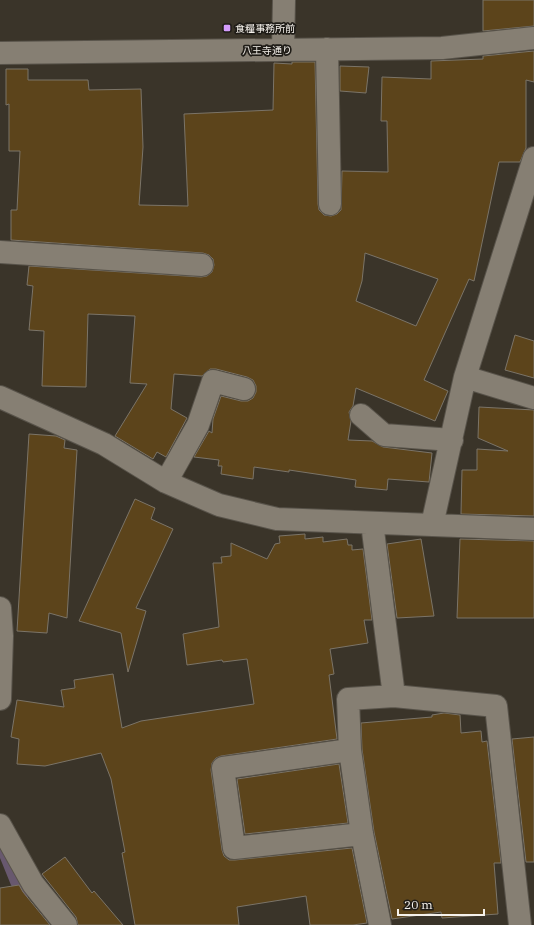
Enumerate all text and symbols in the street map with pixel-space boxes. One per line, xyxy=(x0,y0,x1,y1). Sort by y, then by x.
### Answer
place label: 食糧事務所前 xyxy=(235,22,295,35)
marker: 食糧事務所前 xyxy=(222,23,232,33)
street label: 八王寺通り xyxy=(242,44,292,57)
scale bar xyxy=(398,891,484,917)
text: 20 m xyxy=(404,897,433,912)

